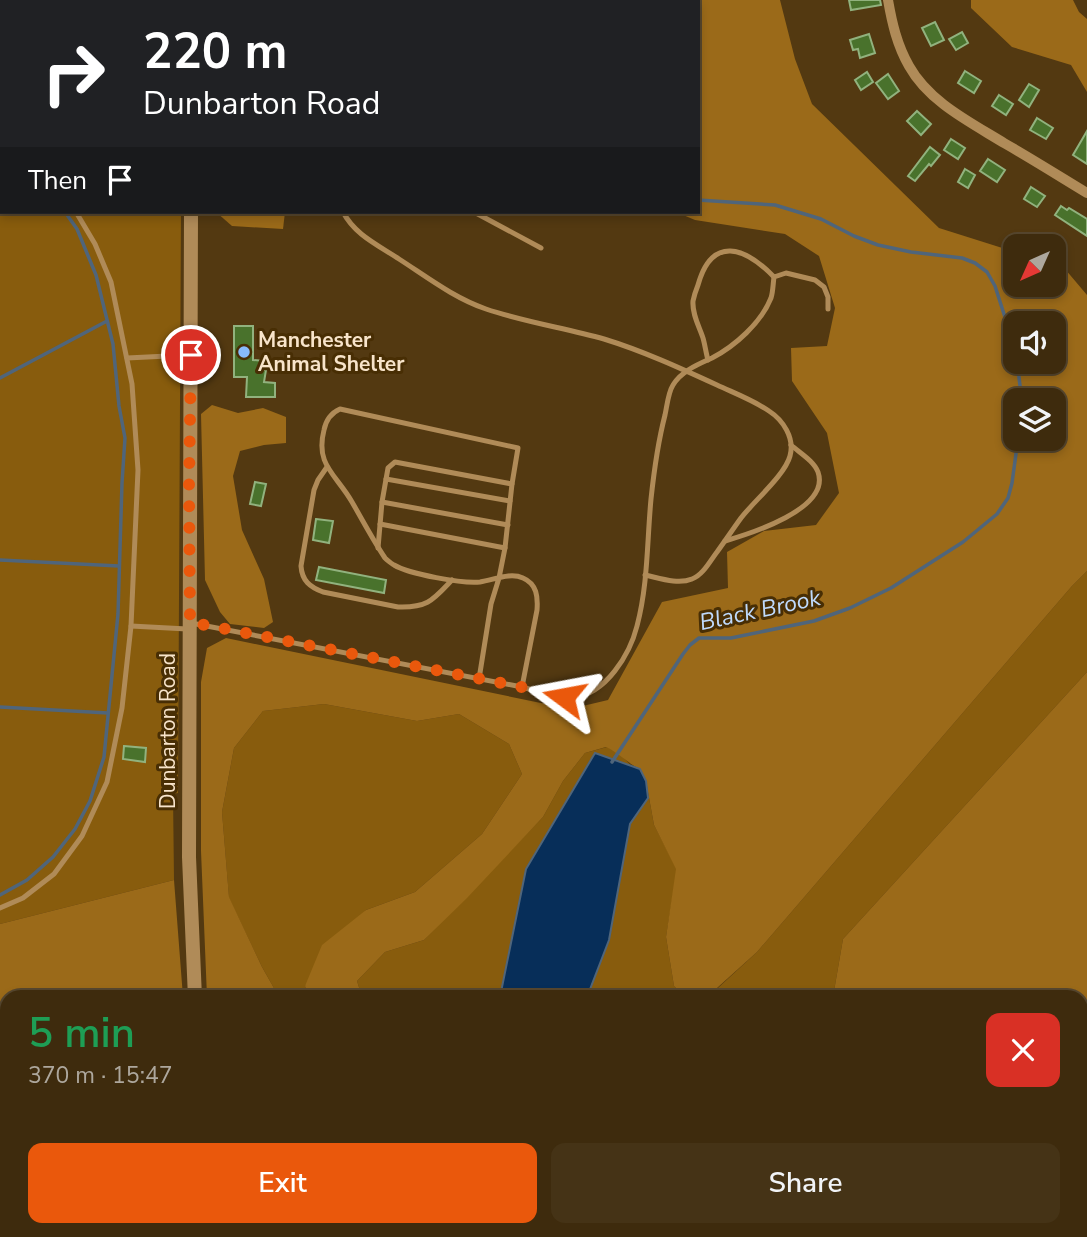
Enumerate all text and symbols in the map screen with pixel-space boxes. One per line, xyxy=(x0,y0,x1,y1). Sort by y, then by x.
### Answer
text: 220 m xyxy=(143,18,287,85)
icon: right xyxy=(28,28,119,119)
text: Dunbarton Road xyxy=(143,82,380,125)
icon: arrive xyxy=(101,161,139,199)
text: Then xyxy=(28,163,87,198)
north arrow xyxy=(1003,234,1066,298)
map controls xyxy=(1003,234,1066,451)
button: sound xyxy=(1003,311,1066,374)
pin xyxy=(161,325,221,385)
place label: Manchester Animal Shelter xyxy=(258,326,405,378)
icon: arrive xyxy=(172,336,210,374)
marker: Manchester Animal Shelter xyxy=(236,344,252,360)
button: layers xyxy=(1003,388,1066,451)
water label: Black Brook xyxy=(696,582,824,638)
street label: Dunbarton Road xyxy=(154,653,182,809)
position arrow xyxy=(527,660,601,734)
text: 5 min xyxy=(28,1005,135,1062)
button: close xyxy=(986,1013,1060,1087)
text: 370 m · 15:47 xyxy=(28,1060,173,1091)
button: Exit xyxy=(28,1143,537,1223)
button: Share xyxy=(551,1143,1060,1223)

